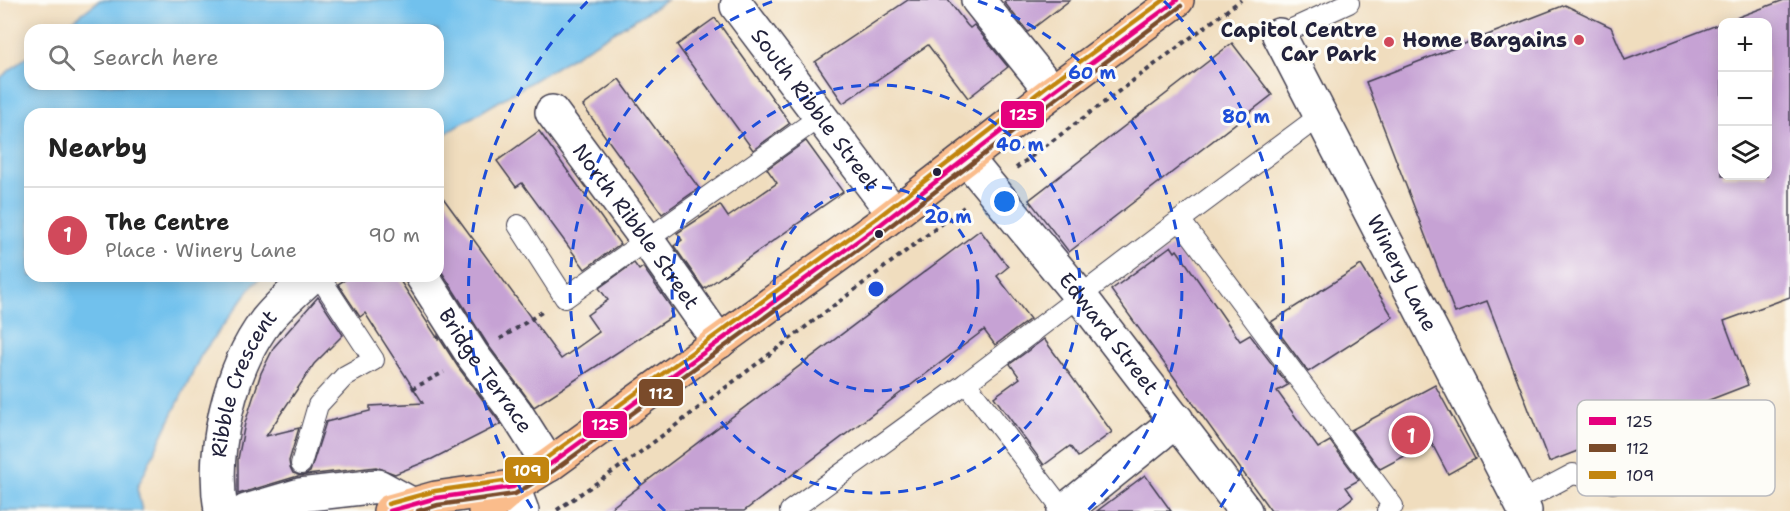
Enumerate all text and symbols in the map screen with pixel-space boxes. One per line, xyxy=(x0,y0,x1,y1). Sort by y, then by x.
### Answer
place label: Capitol Centre Car Park xyxy=(1221,16,1377,68)
map controls xyxy=(1718,18,1772,180)
button: + xyxy=(1718,18,1772,72)
street label: South Ribble Street xyxy=(745,23,886,197)
search box xyxy=(24,24,444,90)
place label: Home Bargains xyxy=(1402,26,1567,54)
marker: Home Bargains xyxy=(1572,33,1586,47)
marker: Capitol Centre Car Park xyxy=(1382,35,1396,49)
icon: search xyxy=(45,41,78,74)
text: Search here xyxy=(93,43,219,72)
text: 60 m xyxy=(1068,61,1116,85)
button: − xyxy=(1718,72,1772,126)
line badge: 125 xyxy=(1000,100,1045,129)
text: 125 xyxy=(1009,104,1037,125)
text: 80 m xyxy=(1222,105,1270,129)
button: layers xyxy=(1718,126,1772,180)
text: Nearby xyxy=(48,130,147,165)
text: 40 m xyxy=(996,133,1044,157)
street label: North Ribble Street xyxy=(566,138,706,315)
unlabelled marker xyxy=(931,166,943,178)
your location xyxy=(990,187,1019,216)
text: 20 m xyxy=(924,205,972,229)
text: The Centre xyxy=(105,208,229,237)
street label: Winery Lane xyxy=(1360,210,1444,336)
text: 1 xyxy=(63,222,72,248)
text: 90 m xyxy=(368,222,420,248)
unlabelled marker xyxy=(873,228,885,240)
text: Place · Winery Lane xyxy=(105,237,297,263)
street label: Edward Street xyxy=(1052,267,1165,401)
centre of rings xyxy=(866,279,886,299)
street label: Bridge Terrace xyxy=(432,303,539,438)
street label: Ribble Crescent xyxy=(205,304,283,459)
line badge: 112 xyxy=(638,378,684,407)
text: 112 xyxy=(649,383,673,404)
legend xyxy=(1577,400,1775,496)
line badge: 125 xyxy=(582,410,628,439)
text: 125 xyxy=(1626,411,1653,432)
pin: 1 xyxy=(1392,412,1430,458)
text: 125 xyxy=(591,414,619,435)
text: 112 xyxy=(1626,438,1649,459)
line badge: 109 xyxy=(504,456,550,484)
text: 109 xyxy=(512,460,542,481)
text: 109 xyxy=(1626,465,1654,486)

